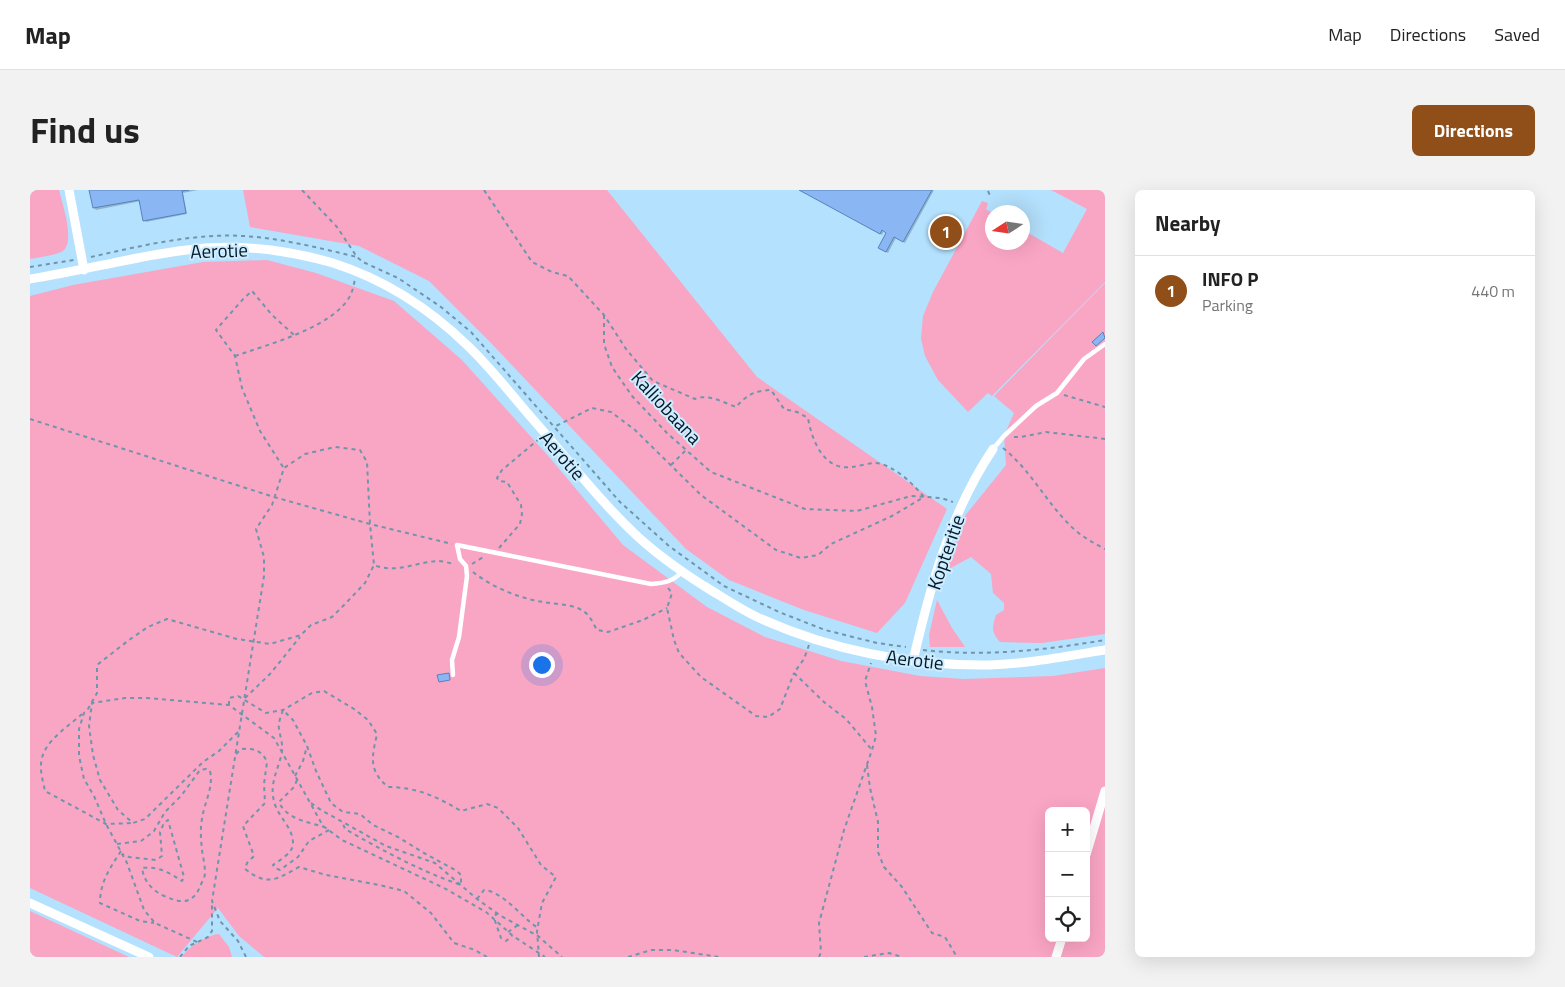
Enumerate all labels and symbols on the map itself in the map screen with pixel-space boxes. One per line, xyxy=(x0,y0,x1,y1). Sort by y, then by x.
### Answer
north arrow xyxy=(985,205,1030,250)
pin: 1 xyxy=(930,213,962,251)
street label: Aerotie xyxy=(190,235,248,265)
street label: Kalliobaana xyxy=(625,363,709,451)
street label: Aerotie xyxy=(533,424,593,486)
street label: Kopteritie xyxy=(919,510,971,594)
street label: Aerotie xyxy=(885,641,945,677)
your location xyxy=(529,652,555,678)

